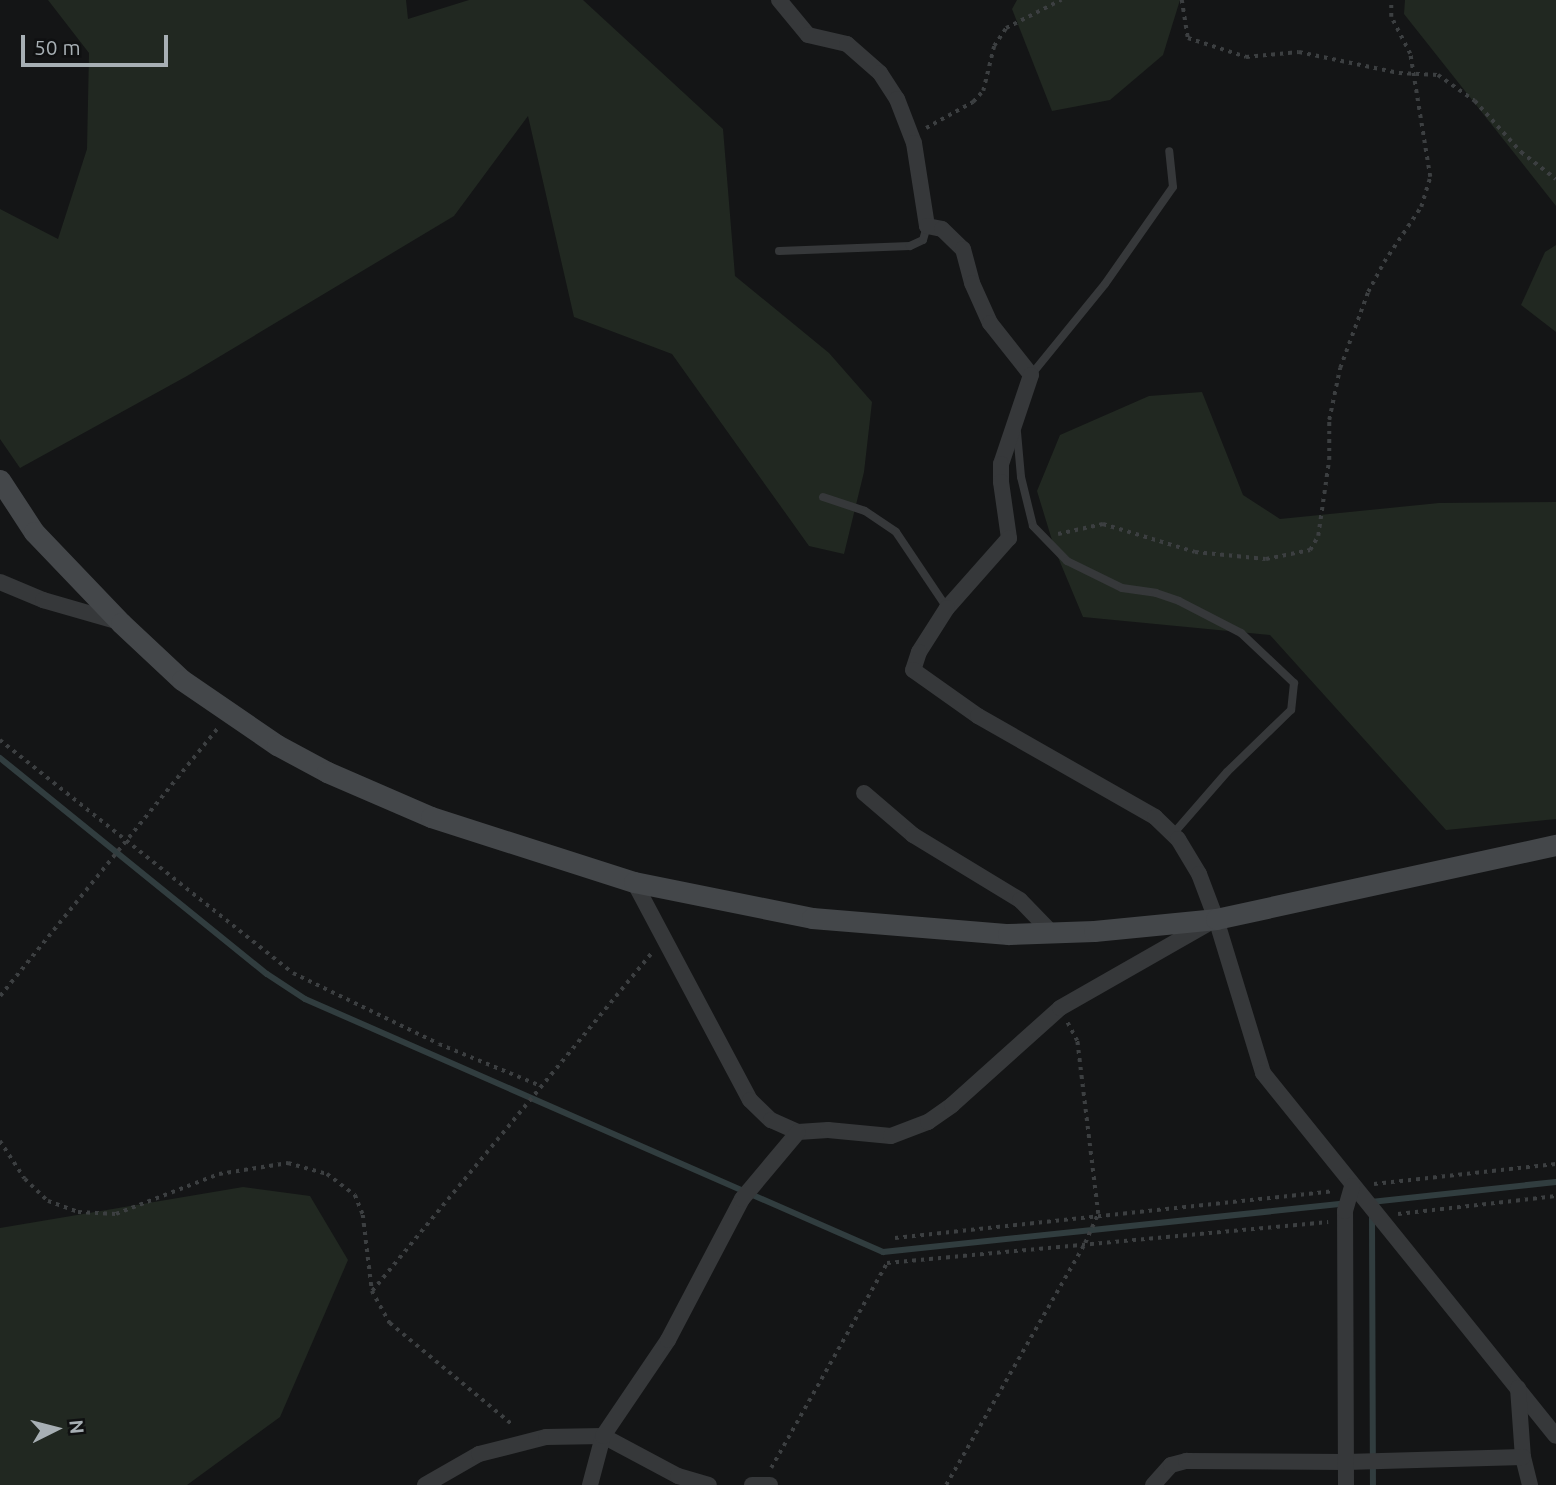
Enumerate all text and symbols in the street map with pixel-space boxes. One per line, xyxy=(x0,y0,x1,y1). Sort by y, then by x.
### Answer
scale bar xyxy=(24,21,172,65)
text: 50 m xyxy=(34,35,81,59)
north arrow xyxy=(21,1394,91,1464)
text: N xyxy=(65,1419,89,1435)

